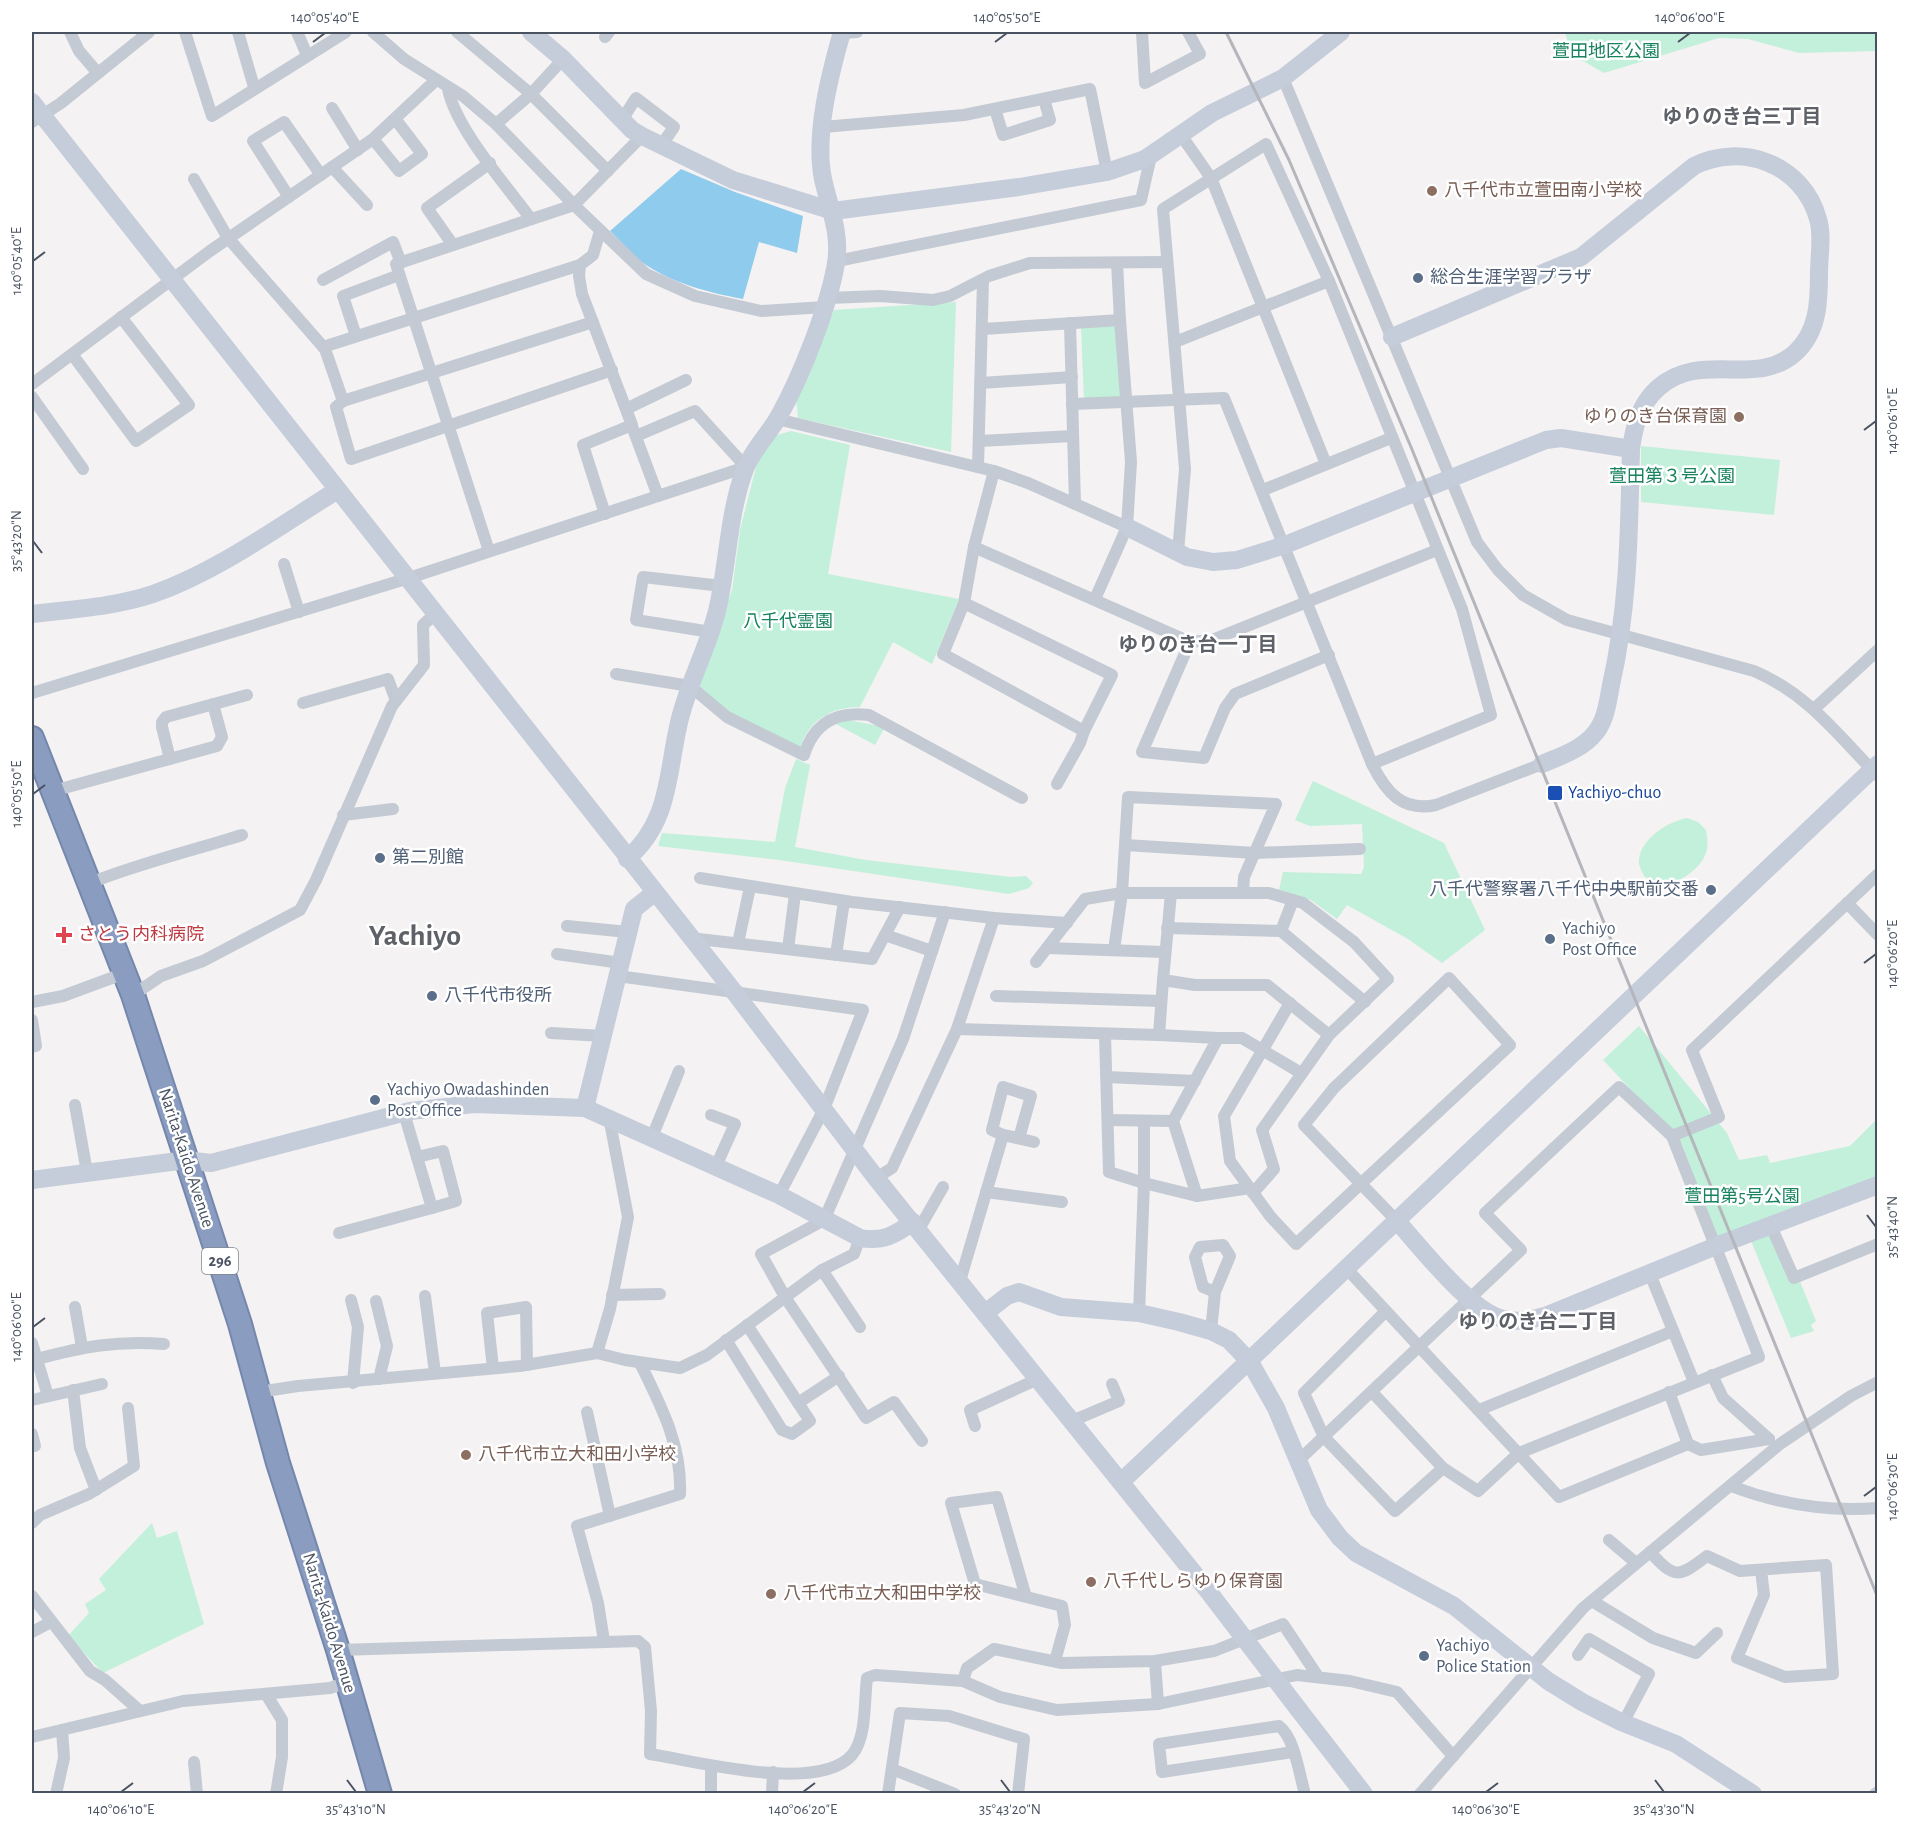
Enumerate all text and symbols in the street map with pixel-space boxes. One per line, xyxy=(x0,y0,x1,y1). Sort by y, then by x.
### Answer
text: 140°05'40"E xyxy=(291,10,359,25)
text: 140°05'50"E xyxy=(974,10,1041,25)
text: 140°06'00"E xyxy=(1655,10,1725,25)
park label: 萱田地区公園 xyxy=(1552,42,1660,61)
district label: ゆりのき台三丁目 xyxy=(1662,106,1822,127)
place label: 八千代市立萱田南小学校 xyxy=(1444,180,1642,200)
marker: 八千代市立萱田南小学校 xyxy=(1425,184,1439,198)
text: 140°05'40"E xyxy=(9,227,24,295)
place label: 総合生涯学習プラザ xyxy=(1430,267,1592,287)
marker: 総合生涯学習プラザ xyxy=(1411,271,1425,285)
text: 140°06'10"E xyxy=(1885,388,1900,454)
place label: ゆりのき台保育園 xyxy=(1584,406,1727,426)
marker: ゆりのき台保育園 xyxy=(1732,410,1746,424)
park label: 萱田第３号公園 xyxy=(1609,466,1735,486)
text: 35°43'20"N xyxy=(9,510,24,572)
park label: 八千代霊園 xyxy=(743,611,833,631)
district label: ゆりのき台一丁目 xyxy=(1118,634,1278,655)
text: 140°05'50"E xyxy=(9,761,24,828)
marker: Yachiyo-chuo xyxy=(1546,784,1564,802)
place label: Yachiyo-chuo xyxy=(1568,784,1662,802)
place label: 第二別館 xyxy=(392,847,464,867)
marker: 第二別館 xyxy=(373,851,387,865)
place label: 八千代警察署八千代中央駅前交番 xyxy=(1429,879,1699,899)
marker: 八千代警察署八千代中央駅前交番 xyxy=(1704,883,1718,897)
place label: Yachiyo Post Office xyxy=(1562,920,1637,959)
text: 140°06'20"E xyxy=(1885,920,1900,988)
district label: Yachiyo xyxy=(369,921,461,951)
place label: さとう内科病院 xyxy=(78,925,204,944)
marker: さとう内科病院 xyxy=(55,926,73,944)
marker: Yachiyo Post Office xyxy=(1543,932,1557,946)
place label: 八千代市役所 xyxy=(444,985,552,1005)
marker: 八千代市役所 xyxy=(425,989,439,1003)
place label: Yachiyo Owadashinden Post Office xyxy=(387,1081,549,1120)
street label: Narita-Kaido Avenue xyxy=(155,1086,217,1230)
marker: Yachiyo Owadashinden Post Office xyxy=(368,1093,382,1107)
park label: 萱田第5号公園 xyxy=(1684,1186,1800,1206)
text: 35°43'40"N xyxy=(1885,1196,1900,1258)
road number: 296 xyxy=(202,1248,238,1274)
text: 140°06'00"E xyxy=(9,1292,24,1362)
district label: ゆりのき台二丁目 xyxy=(1458,1311,1618,1332)
place label: 八千代市立大和田小学校 xyxy=(478,1444,676,1464)
marker: 八千代市立大和田小学校 xyxy=(459,1448,473,1462)
text: 140°06'30"E xyxy=(1885,1453,1900,1521)
street label: Narita-Kaido Avenue xyxy=(299,1551,359,1695)
place label: 八千代しらゆり保育園 xyxy=(1103,1571,1283,1591)
marker: 八千代しらゆり保育園 xyxy=(1084,1575,1098,1589)
place label: 八千代市立大和田中学校 xyxy=(783,1583,981,1603)
marker: 八千代市立大和田中学校 xyxy=(764,1587,778,1601)
place label: Yachiyo Police Station xyxy=(1436,1637,1531,1676)
marker: Yachiyo Police Station xyxy=(1417,1649,1431,1663)
text: 140°06'10"E xyxy=(88,1802,154,1817)
text: 35°43'10"N xyxy=(326,1802,386,1817)
text: 140°06'20"E xyxy=(769,1802,837,1817)
text: 35°43'20"N xyxy=(979,1802,1041,1817)
text: 140°06'30"E xyxy=(1452,1802,1520,1817)
text: 35°43'30"N xyxy=(1633,1802,1695,1817)

